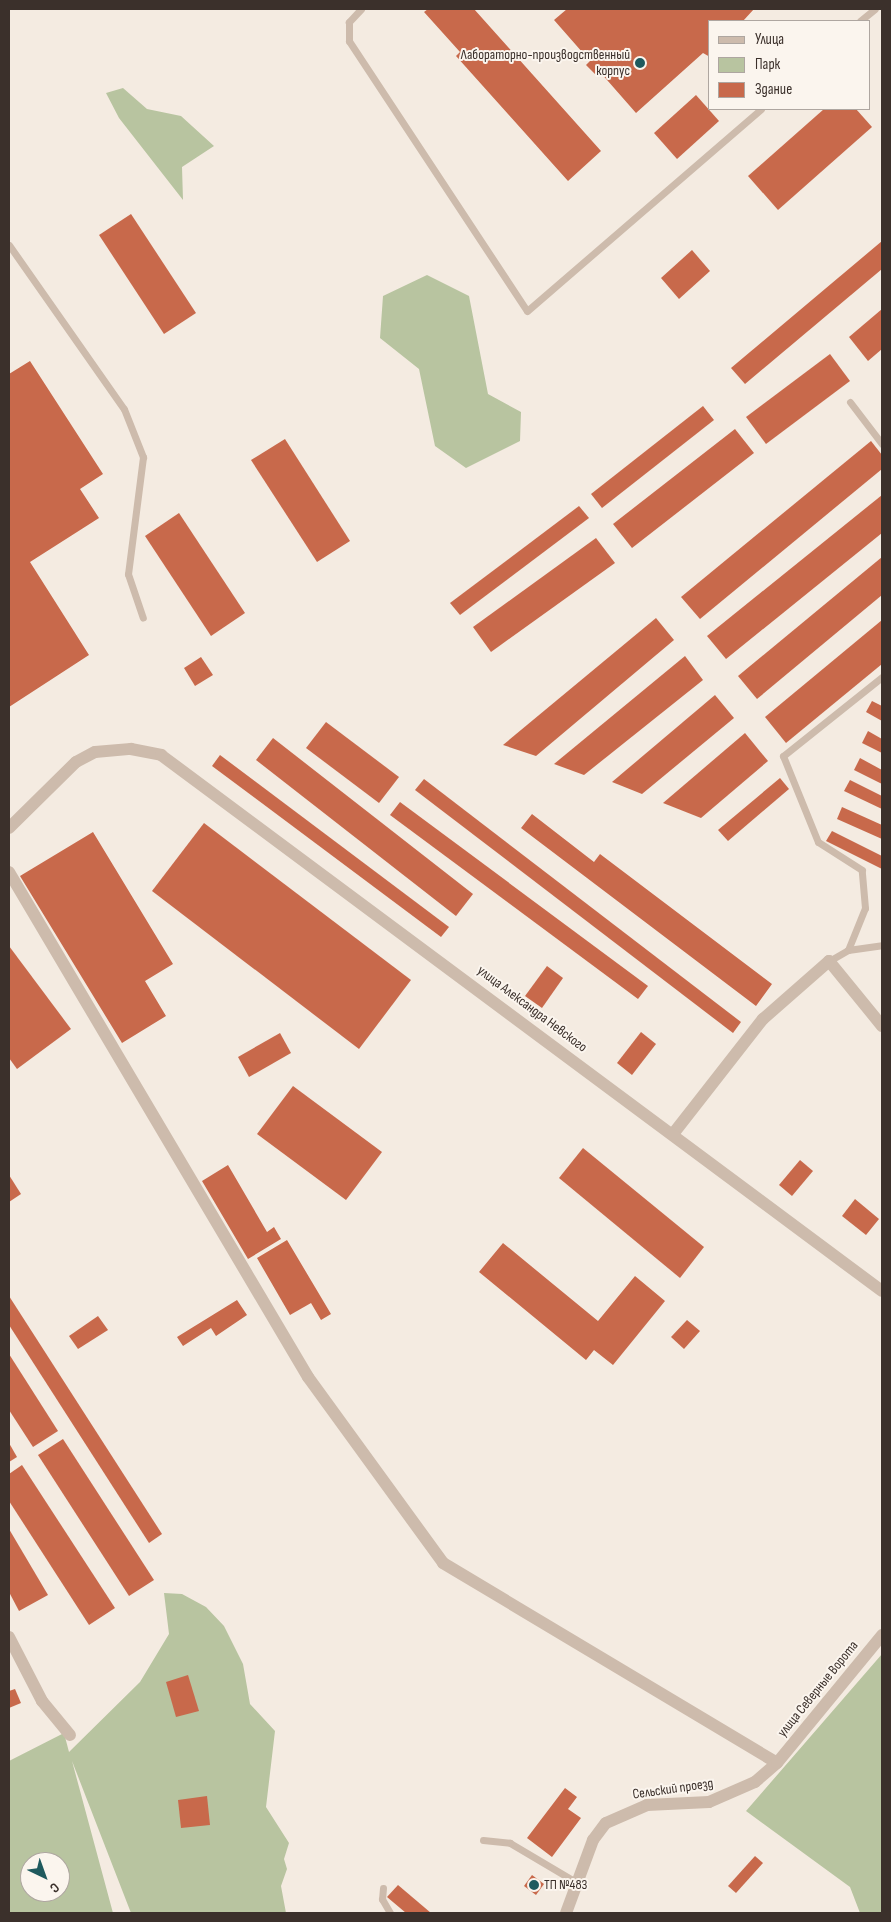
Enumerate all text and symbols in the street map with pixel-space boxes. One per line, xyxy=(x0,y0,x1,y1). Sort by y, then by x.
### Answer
legend xyxy=(708,20,871,110)
text: Улица xyxy=(755,30,784,49)
place label: Лабораторно-производственный корпус xyxy=(461,47,630,80)
text: Парк xyxy=(755,55,780,74)
marker: Лабораторно-производственный корпус xyxy=(634,57,646,69)
text: Здание xyxy=(755,80,792,99)
street label: улица Александра Невского xyxy=(474,962,590,1056)
street label: улица Северные Ворота xyxy=(774,1638,862,1740)
street label: Сельский проезд xyxy=(632,1775,714,1803)
north arrow xyxy=(20,1852,70,1902)
place label: ТП №483 xyxy=(544,1877,587,1893)
text: С xyxy=(46,1879,63,1896)
marker: ТП №483 xyxy=(528,1879,540,1891)

